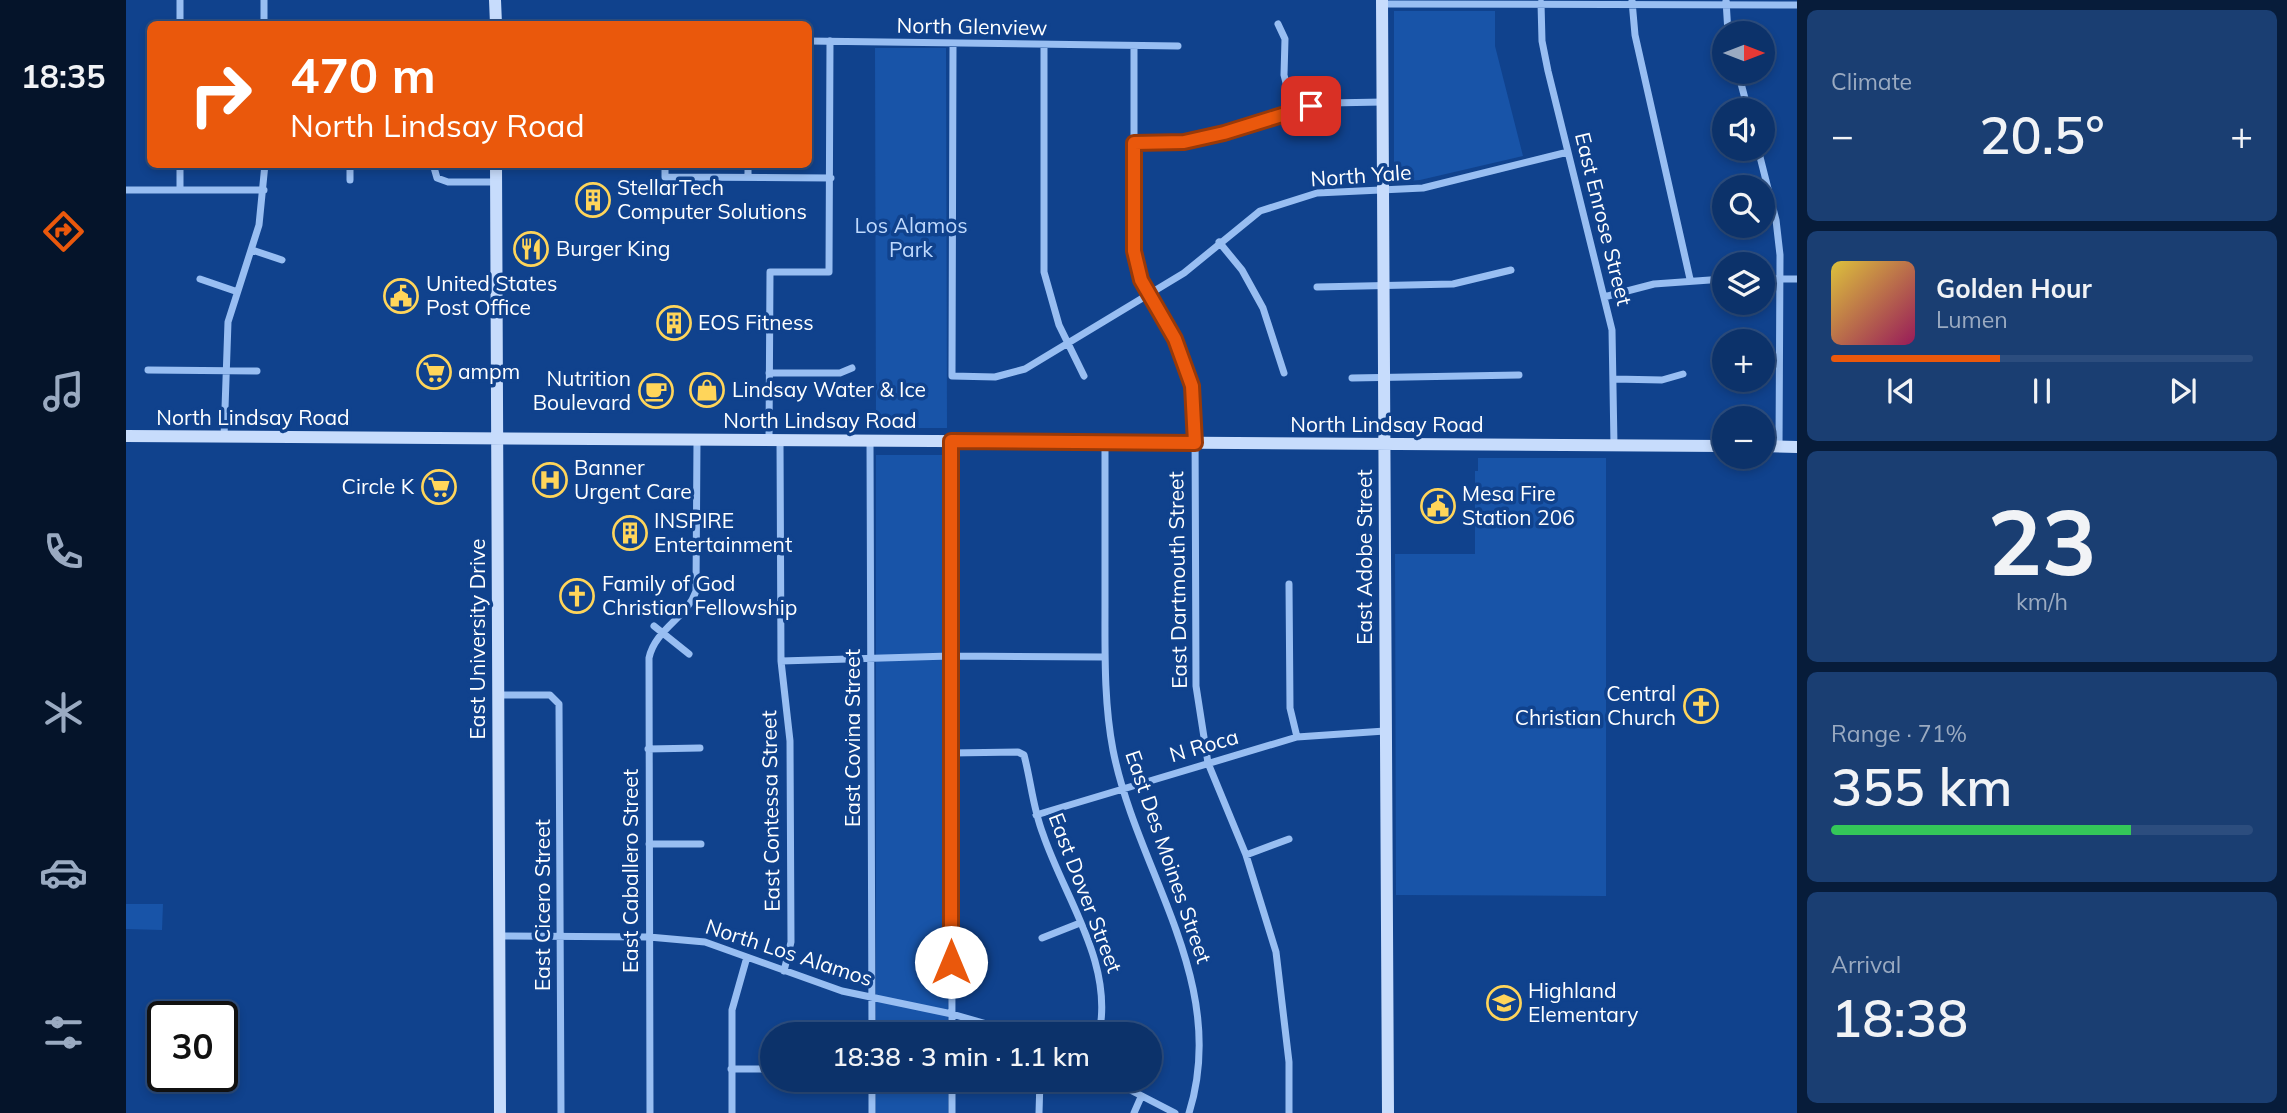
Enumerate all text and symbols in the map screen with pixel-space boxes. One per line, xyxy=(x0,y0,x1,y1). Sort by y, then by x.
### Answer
street label: North Glenview xyxy=(896,12,1048,40)
north arrow xyxy=(1712,21,1774,84)
map controls xyxy=(1712,21,1775,469)
text: 470 m xyxy=(290,44,436,105)
icon: right xyxy=(175,49,266,140)
text: 18:35 xyxy=(21,56,105,96)
text: Climate xyxy=(1831,67,1912,96)
pin xyxy=(1281,76,1341,136)
icon: arrive xyxy=(1292,87,1330,125)
button: sound xyxy=(1712,98,1775,161)
text: 20.5° xyxy=(1979,102,2105,167)
text: North Lindsay Road xyxy=(290,105,585,145)
text: − xyxy=(1831,111,1854,159)
text: + xyxy=(2230,111,2253,159)
street label: East Enrose Street xyxy=(1570,130,1638,308)
street label: North Yale xyxy=(1310,159,1412,191)
place label: StellarTech Computer Solutions xyxy=(617,174,807,224)
button: search xyxy=(1712,175,1775,238)
building icon: StellarTech Computer Solutions xyxy=(574,181,612,219)
icon: directions xyxy=(39,207,88,256)
park label: Los Alamos Park xyxy=(854,212,968,262)
restaurant icon: Burger King xyxy=(512,230,550,268)
place label: Burger King xyxy=(556,235,670,261)
button: layers xyxy=(1712,252,1775,315)
place label: United States Post Office xyxy=(426,270,557,320)
text: Golden Hour xyxy=(1936,272,2092,305)
public building icon: United States Post Office xyxy=(382,277,420,315)
building icon: EOS Fitness xyxy=(655,304,693,342)
text: Lumen xyxy=(1936,305,2008,334)
place label: EOS Fitness xyxy=(698,309,814,335)
button: + xyxy=(1712,329,1775,392)
supermarket icon: ampm xyxy=(415,353,453,391)
place label: ampm xyxy=(458,358,520,384)
place label: Nutrition Boulevard xyxy=(533,365,631,415)
icon: music xyxy=(39,367,88,416)
shop icon: Lindsay Water & Ice xyxy=(688,371,726,409)
cafe icon: Nutrition Boulevard xyxy=(637,372,675,410)
icon: previous xyxy=(1882,372,1920,410)
icon: pause xyxy=(2023,372,2061,410)
icon: next xyxy=(2164,372,2202,410)
place label: Lindsay Water & Ice xyxy=(732,376,926,402)
street label: North Lindsay Road xyxy=(156,404,350,430)
button: − xyxy=(1712,406,1775,469)
street label: North Lindsay Road xyxy=(723,407,917,433)
street label: North Lindsay Road xyxy=(1290,411,1484,437)
place label: Banner Urgent Care xyxy=(574,454,692,504)
hospital icon: Banner Urgent Care xyxy=(531,461,569,499)
supermarket icon: Circle K xyxy=(420,468,458,506)
street label: East Adobe Street xyxy=(1351,469,1377,645)
street label: East Dartmouth Street xyxy=(1162,471,1192,689)
place label: Circle K xyxy=(342,473,415,499)
place label: Mesa Fire Station 206 xyxy=(1462,480,1575,530)
text: 23 xyxy=(1987,484,2097,598)
public building icon: Mesa Fire Station 206 xyxy=(1419,487,1457,525)
place label: INSPIRE Entertainment xyxy=(654,507,792,557)
building icon: INSPIRE Entertainment xyxy=(611,514,649,552)
icon: phone xyxy=(39,527,88,576)
street label: East University Drive xyxy=(464,539,490,739)
place label: Family of God Christian Fellowship xyxy=(602,570,797,620)
church icon: Family of God Christian Fellowship xyxy=(558,577,596,615)
text: km/h xyxy=(2016,587,2068,616)
street label: East Covina Street xyxy=(839,649,865,827)
place label: Central Christian Church xyxy=(1515,680,1676,730)
church icon: Central Christian Church xyxy=(1682,687,1720,725)
icon: climate xyxy=(39,688,88,737)
street label: East Contessa Street xyxy=(755,710,785,912)
text: Range · 71% xyxy=(1831,719,1967,748)
street label: N Roca xyxy=(1166,723,1241,767)
street label: East Des Moines Street xyxy=(1120,747,1218,967)
text: 355 km xyxy=(1831,754,2012,819)
street label: East Caballero Street xyxy=(617,769,643,973)
street label: East Dover Street xyxy=(1044,809,1128,976)
street label: East Cicero Street xyxy=(529,819,555,991)
icon: car xyxy=(39,848,88,897)
street label: North Los Alamos xyxy=(702,913,876,991)
position arrow xyxy=(914,925,988,999)
text: Arrival xyxy=(1831,950,1901,979)
place label: Highland Elementary xyxy=(1528,977,1638,1027)
school or university icon: Highland Elementary xyxy=(1485,984,1523,1022)
text: 18:38 xyxy=(1831,985,1968,1050)
speed limit sign: 30 xyxy=(147,1001,238,1092)
icon: filters xyxy=(39,1008,88,1057)
text: 18:38 · 3 min · 1.1 km xyxy=(832,1040,1090,1073)

